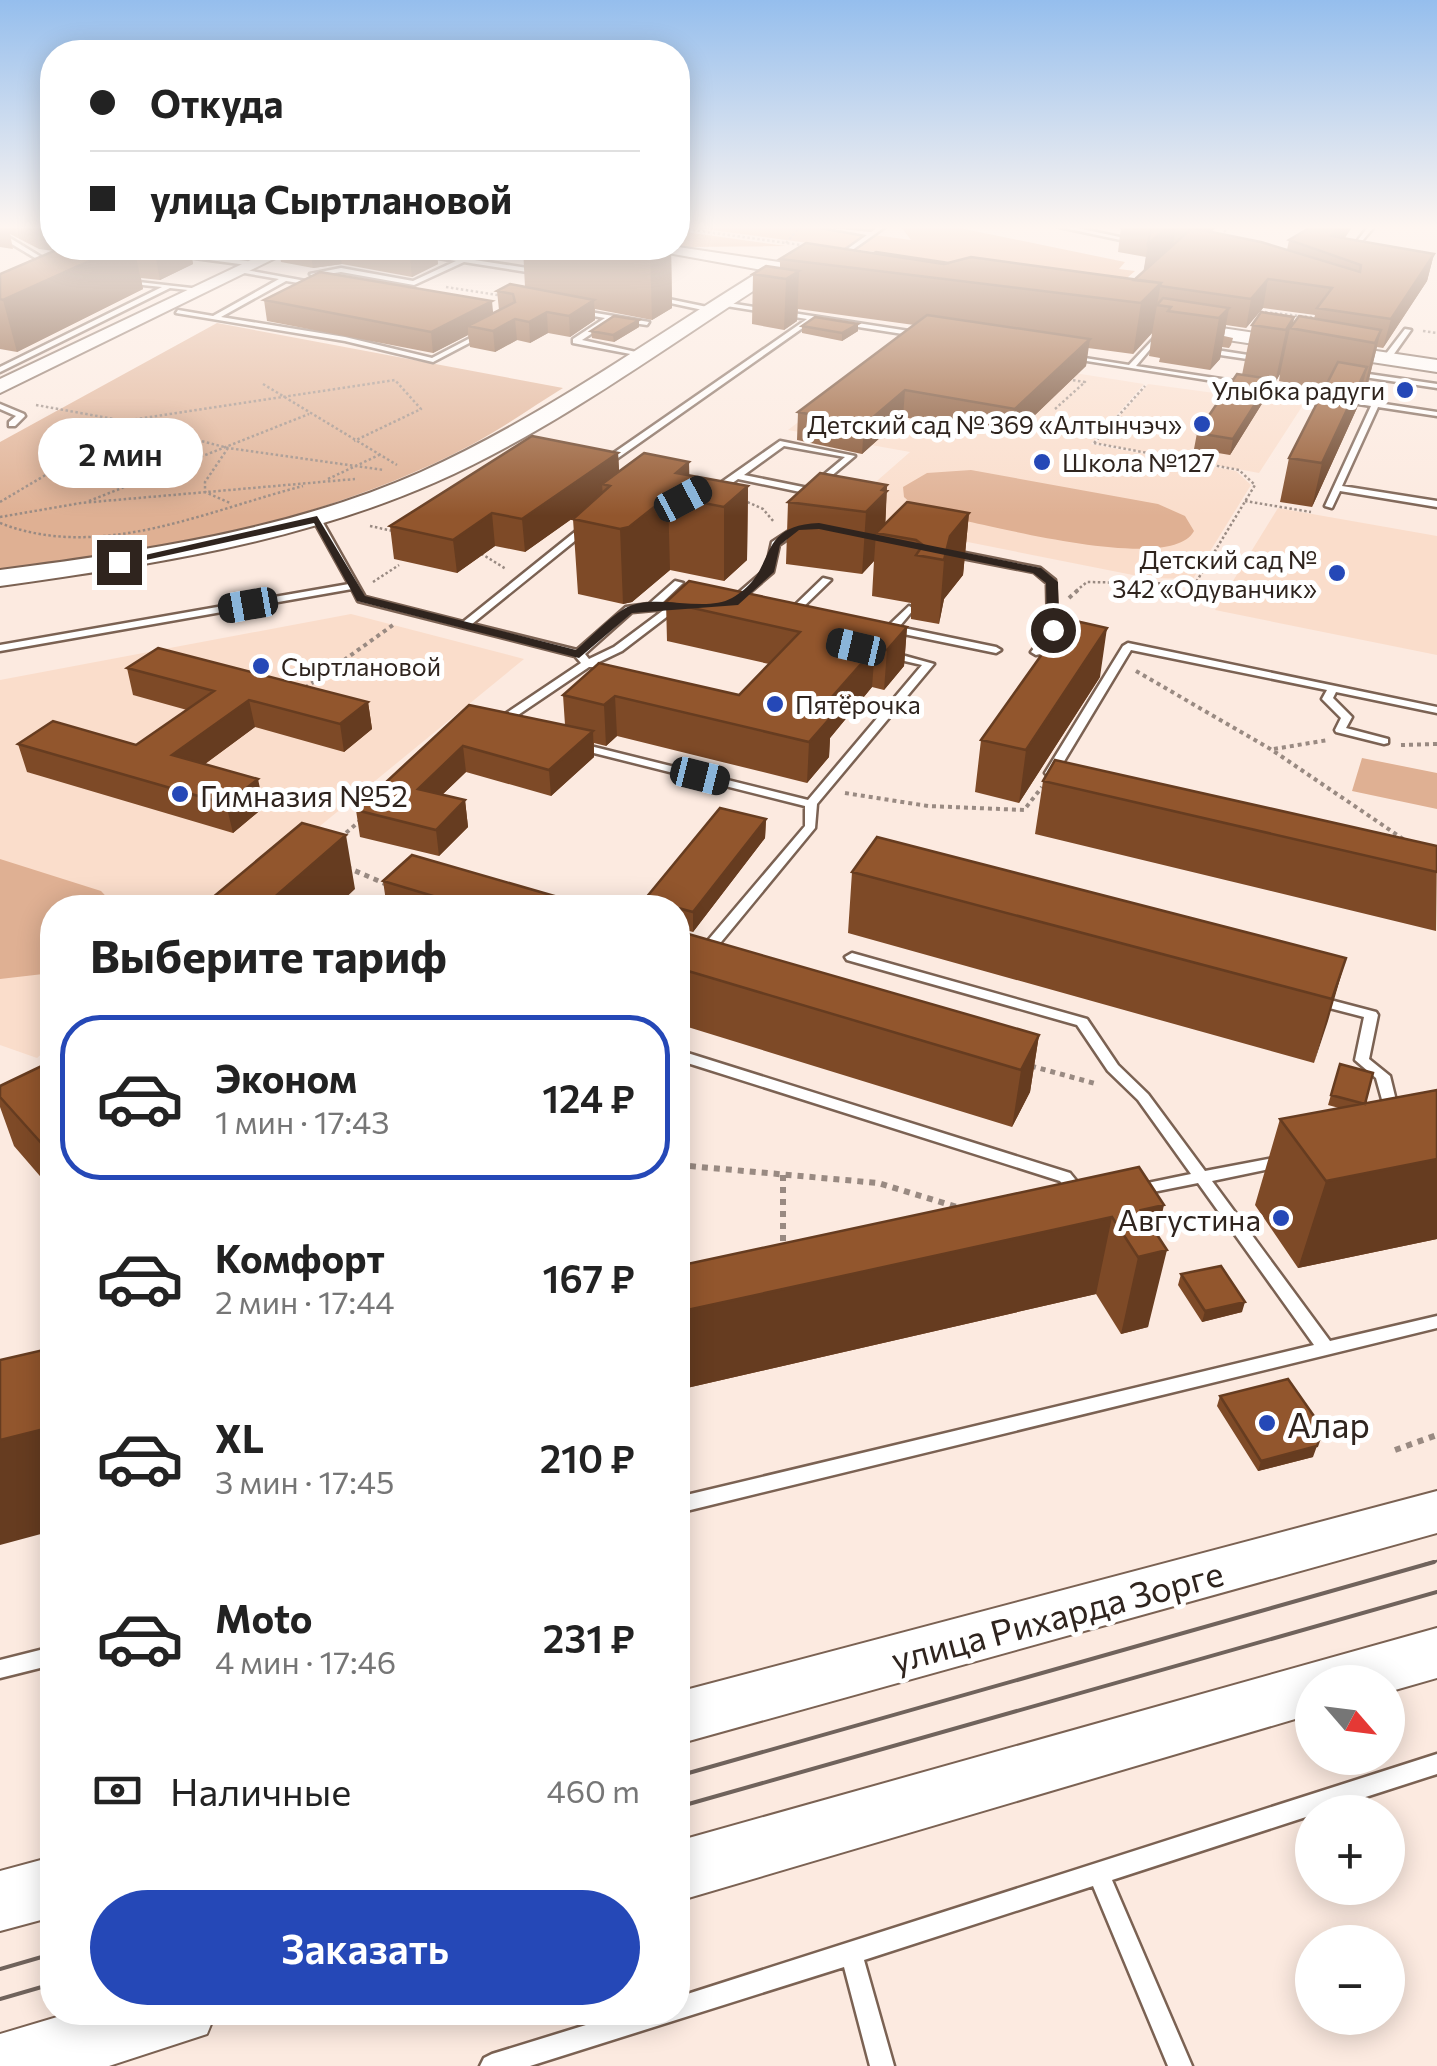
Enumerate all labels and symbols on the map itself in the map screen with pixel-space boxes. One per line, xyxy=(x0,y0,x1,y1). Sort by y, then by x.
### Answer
place label: Улыбка радуги xyxy=(1211,375,1385,405)
marker: Улыбка радуги xyxy=(1394,379,1416,401)
place label: Детский сад № 369 «Алтынчэч» xyxy=(807,409,1182,439)
marker: Детский сад № 369 «Алтынчэч» xyxy=(1191,413,1213,435)
callout: 2 мин xyxy=(36,417,202,487)
place label: Школа №127 xyxy=(1062,447,1215,477)
marker: Школа №127 xyxy=(1031,451,1053,473)
car xyxy=(649,472,717,526)
route end xyxy=(97,540,142,585)
place label: Детский сад № 342 «Одуванчик» xyxy=(1112,544,1317,603)
marker: Детский сад № 342 «Одуванчик» xyxy=(1326,562,1348,584)
car xyxy=(216,585,280,625)
route start xyxy=(1031,608,1076,653)
car xyxy=(823,626,889,668)
place label: Сыртлановой xyxy=(281,651,441,681)
marker: Сыртлановой xyxy=(250,655,272,677)
place label: Пятёрочка xyxy=(795,689,921,719)
marker: Пятёрочка xyxy=(764,693,786,715)
car xyxy=(667,754,733,798)
place label: Гимназия №52 xyxy=(200,776,408,813)
marker: Гимназия №52 xyxy=(169,783,191,805)
place label: Августина xyxy=(1117,1200,1261,1237)
marker: Августина xyxy=(1270,1207,1292,1229)
place label: Алар xyxy=(1287,1402,1370,1445)
marker: Алар xyxy=(1256,1412,1278,1434)
street label: улица Рихарда Зорге xyxy=(886,1550,1228,1680)
north arrow xyxy=(1295,1665,1405,1775)

